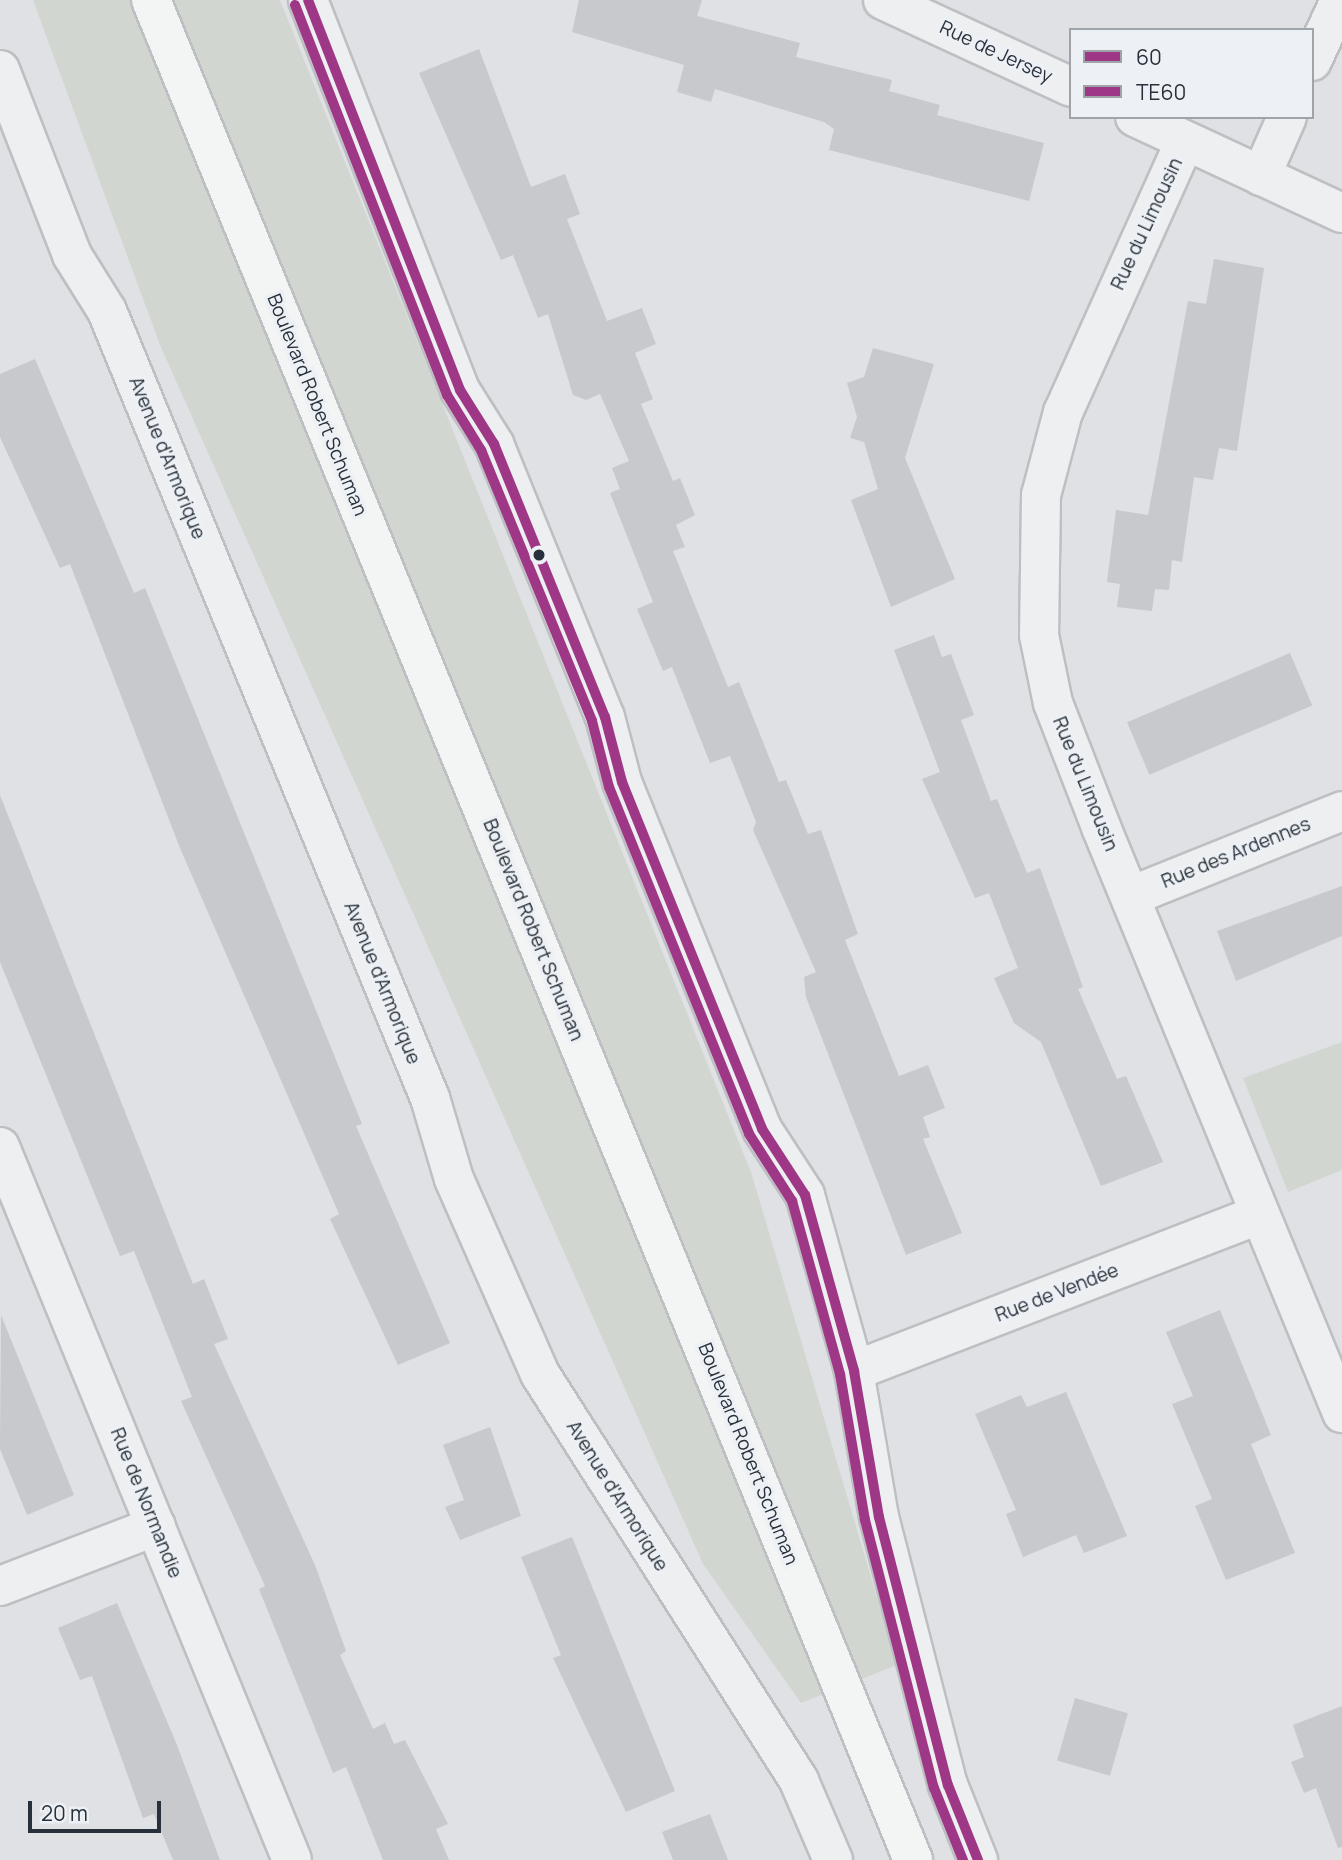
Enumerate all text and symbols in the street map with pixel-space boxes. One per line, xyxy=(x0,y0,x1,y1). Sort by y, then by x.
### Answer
street label: Rue de Jersey xyxy=(936,16,1056,88)
legend xyxy=(1069,28,1314,119)
text: 60 xyxy=(1136,43,1162,71)
text: TE60 xyxy=(1136,78,1186,106)
street label: Rue du Limousin xyxy=(1106,154,1188,294)
street label: Boulevard Robert Schuman xyxy=(262,291,372,519)
street label: Avenue d'Armorique xyxy=(124,374,210,542)
unlabelled marker xyxy=(532,548,546,562)
street label: Rue du Limousin xyxy=(1048,713,1122,855)
street label: Rue des Ardennes xyxy=(1158,813,1314,893)
street label: Boulevard Robert Schuman xyxy=(478,816,588,1044)
street label: Avenue d'Armorique xyxy=(339,899,425,1067)
street label: Rue de Vendée xyxy=(992,1259,1122,1327)
street label: Boulevard Robert Schuman xyxy=(693,1340,803,1568)
street label: Avenue d'Armorique xyxy=(561,1417,673,1575)
street label: Rue de Normandie xyxy=(105,1425,187,1581)
scale bar xyxy=(32,1786,164,1830)
text: 20 m xyxy=(41,1799,88,1827)

